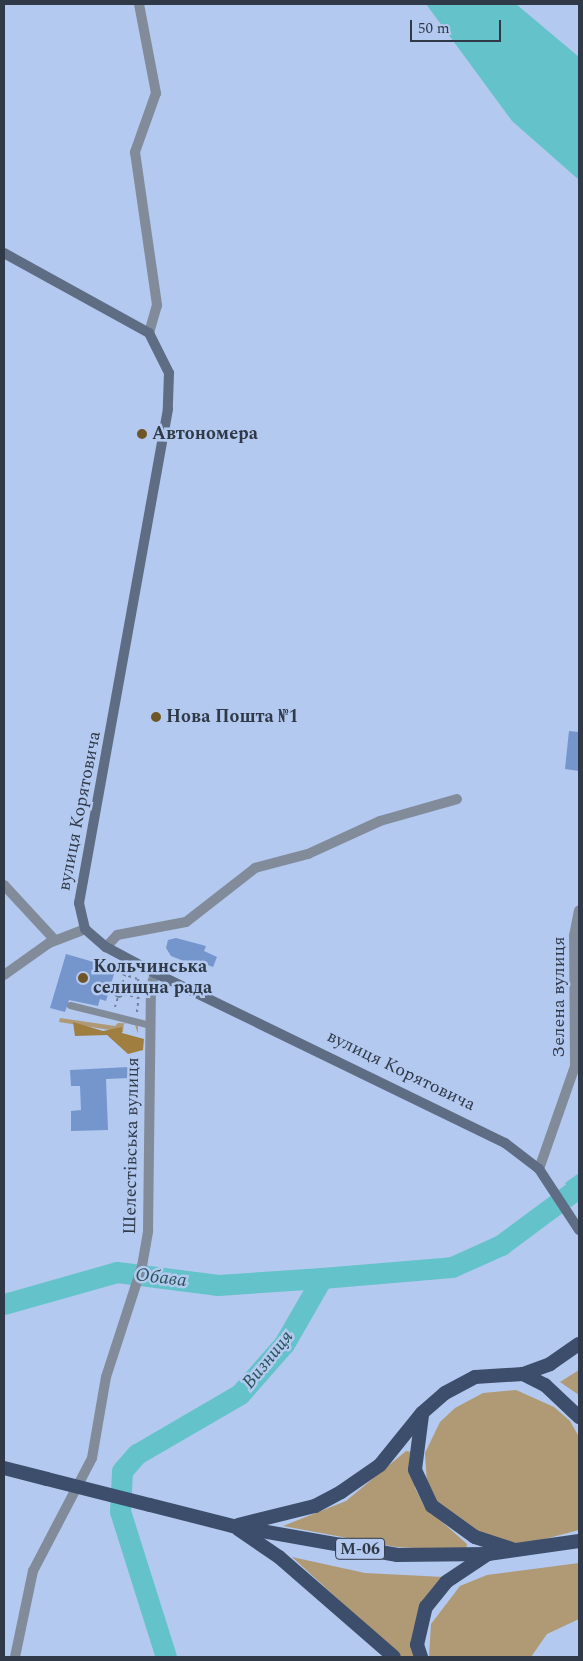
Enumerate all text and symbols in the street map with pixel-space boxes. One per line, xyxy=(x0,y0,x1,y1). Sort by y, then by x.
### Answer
scale bar xyxy=(413,10,504,42)
text: 50 m xyxy=(418,17,450,40)
place label: Автономера xyxy=(152,423,258,445)
marker: Автономера xyxy=(136,428,148,440)
place label: Нова Пошта №1 xyxy=(166,706,299,728)
marker: Нова Пошта №1 xyxy=(150,711,162,723)
street label: вулиця Корятовича xyxy=(54,729,106,893)
street label: Зелена вулиця xyxy=(548,936,570,1058)
place label: Кольчинська селищна рада xyxy=(93,957,212,1000)
marker: Кольчинська селищна рада xyxy=(77,972,89,984)
street label: вулиця Корятовича xyxy=(323,1026,479,1116)
street label: Шелестівська вулиця xyxy=(120,1057,144,1235)
water label: Обава xyxy=(134,1264,188,1292)
water label: Визниця xyxy=(238,1326,298,1394)
road number: М-06 xyxy=(335,1536,385,1562)

